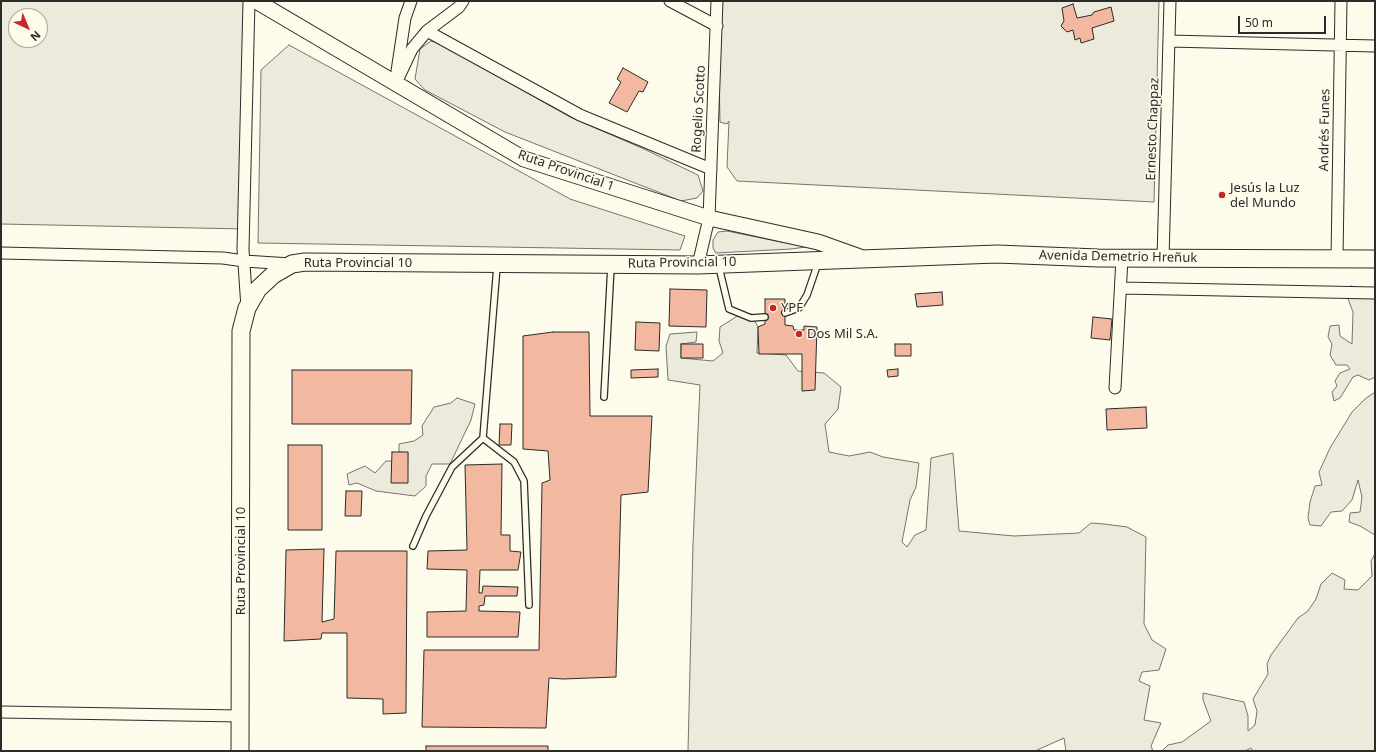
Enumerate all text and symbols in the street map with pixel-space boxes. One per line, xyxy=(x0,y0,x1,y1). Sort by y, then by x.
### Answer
north arrow xyxy=(8,8,48,48)
scale bar xyxy=(1240,8,1328,34)
text: 50 m xyxy=(1245,14,1273,31)
text: N xyxy=(28,28,44,45)
street label: Rogelio Scotto xyxy=(689,65,709,153)
street label: Ernesto Chappaz xyxy=(1143,77,1163,181)
street label: Andrés Funes xyxy=(1316,88,1334,172)
street label: Ruta Provincial 1 xyxy=(516,147,616,195)
place label: Jesús la Luz del Mundo xyxy=(1230,180,1300,211)
marker: Jesús la Luz del Mundo xyxy=(1217,190,1227,200)
street label: Avenida Demetrio Hreñuk xyxy=(1039,248,1197,266)
street label: Ruta Provincial 10 xyxy=(628,254,736,272)
street label: Ruta Provincial 10 xyxy=(304,255,412,271)
place label: YPF xyxy=(781,300,803,316)
marker: YPF xyxy=(768,303,778,313)
place label: Dos Mil S.A. xyxy=(807,326,878,342)
marker: Dos Mil S.A. xyxy=(794,329,804,339)
street label: Ruta Provincial 10 xyxy=(233,507,249,615)

